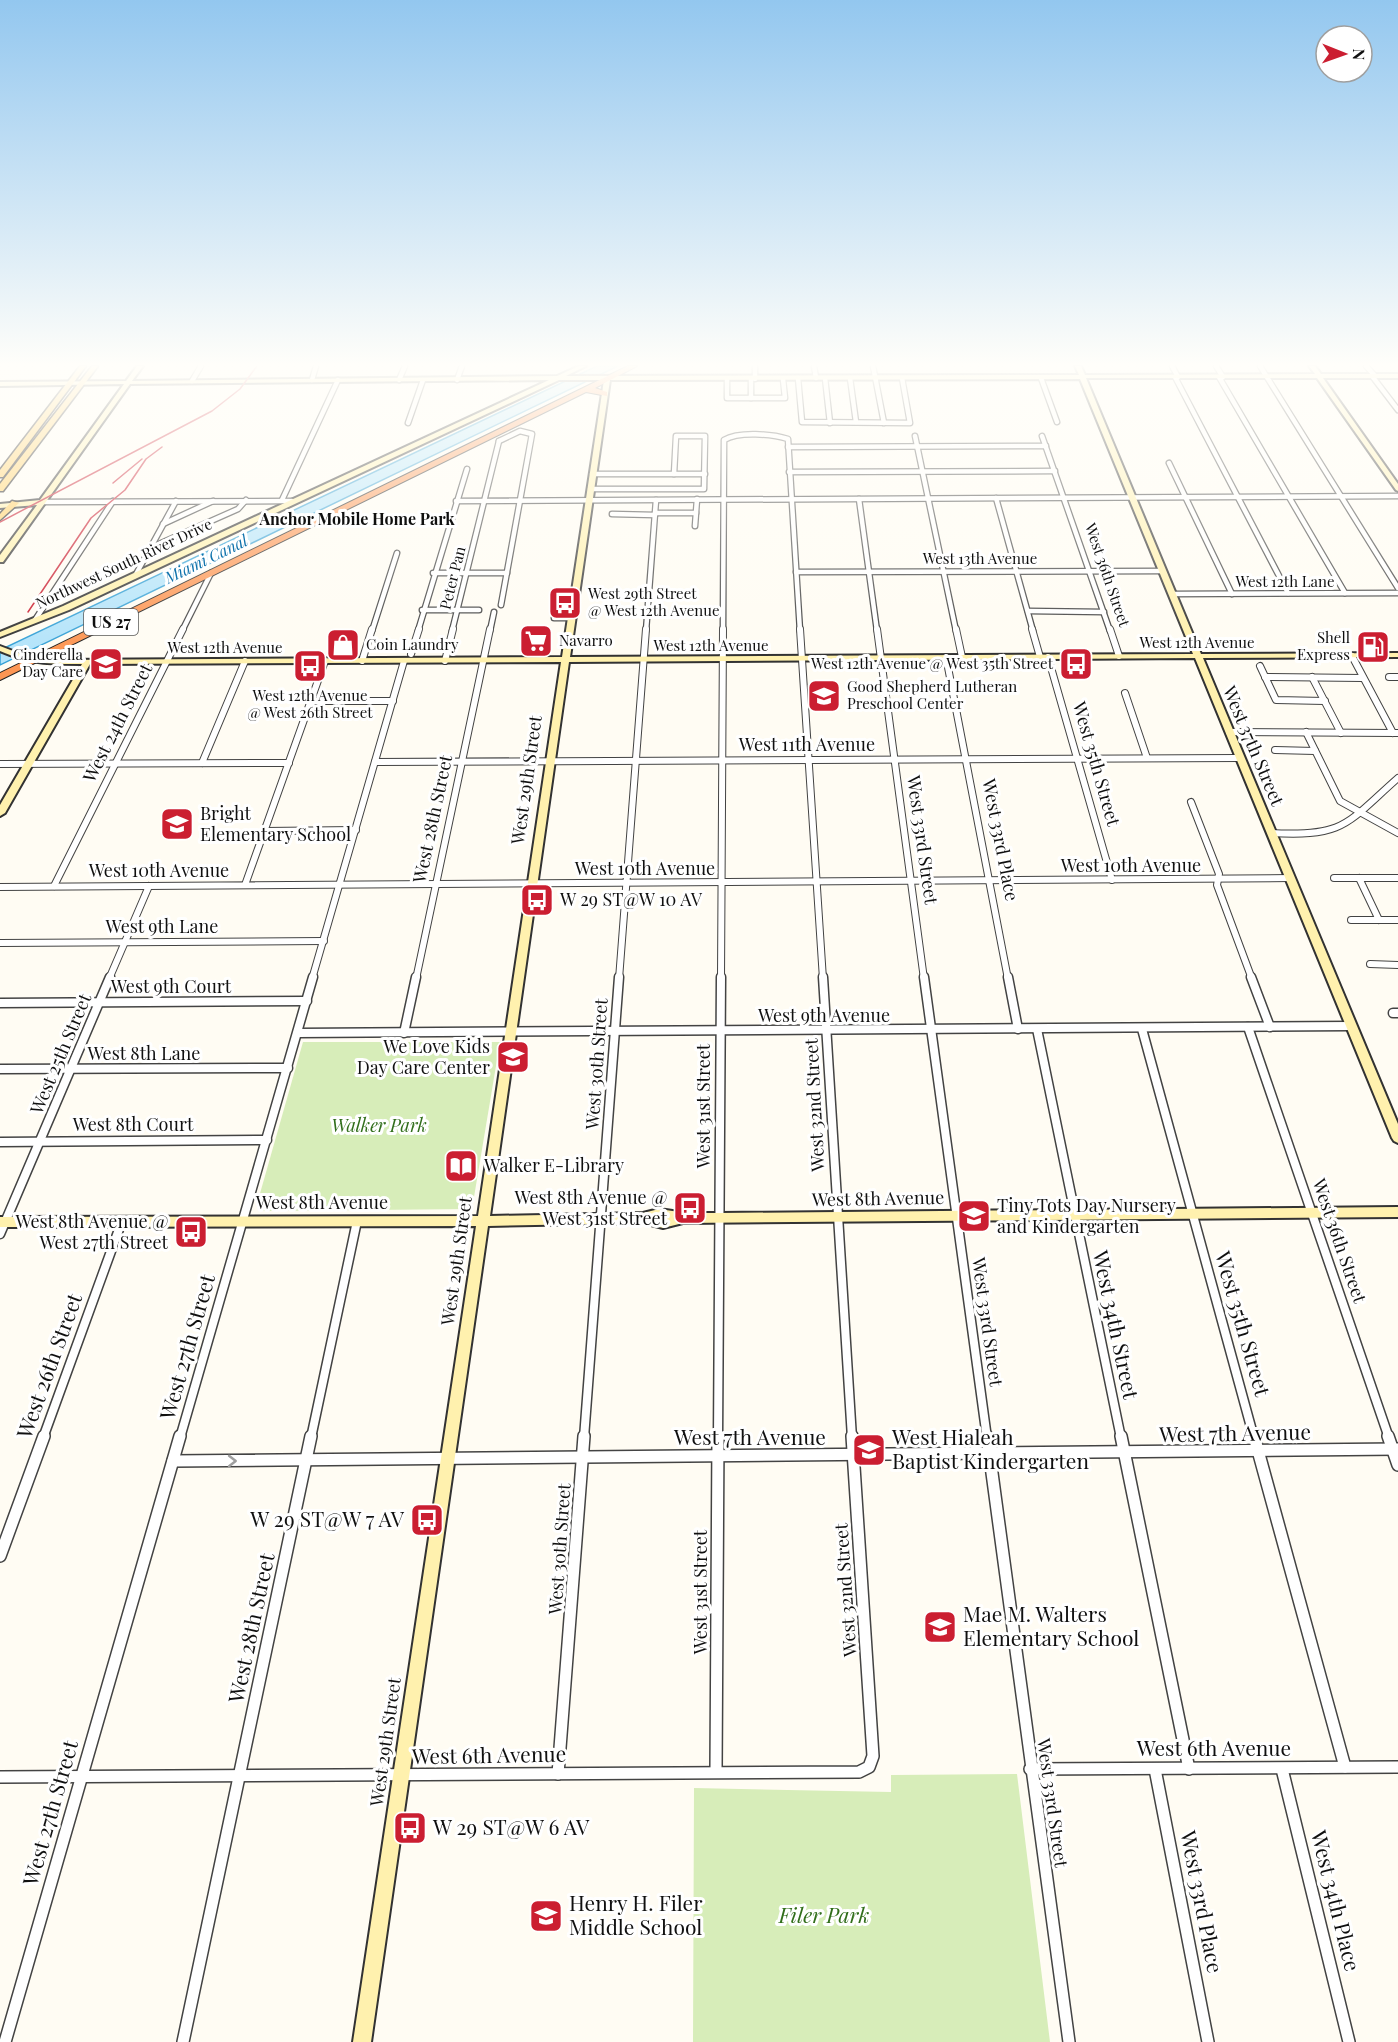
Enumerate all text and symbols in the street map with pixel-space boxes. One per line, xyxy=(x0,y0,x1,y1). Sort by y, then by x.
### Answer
north arrow xyxy=(1314,24,1374,84)
text: N xyxy=(1349,48,1370,61)
district label: Anchor Mobile Home Park xyxy=(258,508,455,529)
street label: Northwest South River Drive xyxy=(32,513,215,613)
street label: West 36th Street xyxy=(1081,519,1135,630)
water label: Miami Canal xyxy=(160,529,251,588)
street label: Peter Pan xyxy=(435,544,470,611)
street label: West 13th Avenue xyxy=(922,548,1037,568)
street label: West 12th Lane xyxy=(1234,571,1335,591)
place label: West 29th Street @ West 12th Avenue xyxy=(587,583,720,620)
bus stop icon: West 29th Street @ West 12th Avenue xyxy=(547,585,583,621)
road number: US 27 xyxy=(84,609,138,635)
supermarket icon: Navarro xyxy=(518,623,554,659)
shop icon: Coin Laundry xyxy=(325,627,361,663)
place label: Shell Express xyxy=(1297,627,1350,664)
fuel station icon: Shell Express xyxy=(1355,629,1391,665)
place label: Navarro xyxy=(559,630,613,650)
street label: West 12th Avenue xyxy=(1138,632,1255,652)
place label: Coin Laundry xyxy=(366,634,459,654)
street label: West 12th Avenue xyxy=(652,635,769,655)
street label: West 12th Avenue xyxy=(166,637,283,657)
place label: Cinderella Day Care xyxy=(13,644,84,681)
school or university icon: Cinderella Day Care xyxy=(88,646,124,682)
bus stop icon: West 12th Avenue @ West 35th Street xyxy=(1058,646,1094,682)
bus stop icon: West 12th Avenue @ West 26th Street xyxy=(292,648,328,684)
place label: West 12th Avenue @ West 35th Street xyxy=(810,653,1054,673)
street label: West 24th Street xyxy=(76,659,158,787)
place label: Good Shepherd Lutheran Preschool Center xyxy=(847,676,1017,713)
school or university icon: Good Shepherd Lutheran Preschool Center xyxy=(806,678,842,714)
street label: West 37th Street xyxy=(1217,681,1290,810)
place label: West 12th Avenue @ West 26th Street xyxy=(247,685,373,722)
street label: West 35th Street xyxy=(1067,698,1126,829)
street label: West 29th Street xyxy=(505,713,547,847)
street label: West 11th Avenue xyxy=(738,732,875,756)
street label: West 28th Street xyxy=(407,752,457,886)
street label: West 33rd Street xyxy=(902,773,944,906)
street label: West 33rd Place xyxy=(977,776,1025,903)
place label: Bright Elementary School xyxy=(200,801,351,846)
school or university icon: Bright Elementary School xyxy=(159,806,195,842)
street label: West 10th Avenue xyxy=(1060,853,1201,877)
street label: West 10th Avenue xyxy=(574,856,715,880)
street label: West 10th Avenue xyxy=(88,858,229,882)
bus stop icon: W 29 ST@W 10 AV xyxy=(519,882,555,918)
place label: W 29 ST@W 10 AV xyxy=(559,887,703,911)
street label: West 9th Lane xyxy=(105,914,218,938)
street label: West 9th Court xyxy=(110,974,232,998)
street label: West 25th Street xyxy=(24,989,96,1118)
street label: West 30th Street xyxy=(579,997,613,1131)
street label: West 9th Avenue xyxy=(757,1003,890,1027)
place label: We Love Kids Day Care Center xyxy=(357,1034,490,1079)
street label: West 32nd Street xyxy=(798,1037,830,1173)
school or university icon: We Love Kids Day Care Center xyxy=(495,1039,531,1075)
street label: West 8th Lane xyxy=(87,1041,200,1065)
street label: West 31st Street xyxy=(691,1043,715,1169)
street label: West 8th Court xyxy=(72,1112,194,1136)
park label: Walker Park xyxy=(331,1113,427,1137)
library icon: Walker E-Library xyxy=(443,1148,479,1184)
place label: Walker E-Library xyxy=(483,1153,624,1177)
street label: West 36th Street xyxy=(1307,1174,1373,1307)
place label: West 8th Avenue @ West 31st Street xyxy=(513,1185,668,1230)
street label: West 8th Avenue xyxy=(811,1185,944,1211)
street label: West 8th Avenue xyxy=(255,1190,388,1214)
bus stop icon: West 8th Avenue @ West 31st Street xyxy=(672,1190,708,1226)
place label: Tiny Tots Day Nursery and Kindergarten xyxy=(997,1193,1176,1238)
street label: West 29th Street xyxy=(435,1194,477,1328)
school or university icon: Tiny Tots Day Nursery and Kindergarten xyxy=(956,1198,992,1234)
place label: West 8th Avenue @ West 27th Street xyxy=(14,1209,169,1254)
bus stop icon: West 8th Avenue @ West 27th Street xyxy=(173,1214,209,1250)
street label: West 34th Street xyxy=(1087,1247,1146,1402)
street label: West 35th Street xyxy=(1210,1247,1278,1400)
street label: West 33rd Street xyxy=(967,1255,1009,1388)
street label: West 27th Street xyxy=(152,1270,220,1423)
street label: West 26th Street xyxy=(9,1288,87,1443)
street label: West 7th Avenue xyxy=(1158,1417,1311,1447)
street label: West 7th Avenue xyxy=(673,1422,826,1450)
place label: West Hialeah Baptist Kindergarten xyxy=(891,1422,1089,1474)
school or university icon: West Hialeah Baptist Kindergarten xyxy=(851,1432,887,1468)
one-way arrow xyxy=(227,1455,236,1467)
street label: West 30th Street xyxy=(542,1482,576,1616)
bus stop icon: W 29 ST@W 7 AV xyxy=(409,1502,445,1538)
place label: W 29 ST@W 7 AV xyxy=(249,1504,405,1532)
street label: West 32nd Street xyxy=(828,1522,862,1658)
street label: West 31st Street xyxy=(688,1529,712,1655)
street label: West 28th Street xyxy=(220,1550,280,1706)
place label: Mae M. Walters Elementary School xyxy=(963,1599,1139,1651)
school or university icon: Mae M. Walters Elementary School xyxy=(922,1609,958,1645)
street label: West 29th Street xyxy=(364,1675,406,1809)
street label: West 6th Avenue xyxy=(1136,1733,1291,1761)
street label: West 27th Street xyxy=(15,1736,83,1889)
street label: West 33rd Street xyxy=(1032,1736,1074,1869)
street label: West 6th Avenue xyxy=(411,1739,566,1769)
bus stop icon: W 29 ST@W 6 AV xyxy=(392,1810,428,1846)
place label: W 29 ST@W 6 AV xyxy=(432,1812,590,1840)
street label: West 34th Place xyxy=(1306,1826,1368,1974)
street label: West 33rd Place xyxy=(1175,1827,1230,1975)
place label: Henry H. Filer Middle School xyxy=(569,1888,703,1940)
school or university icon: Henry H. Filer Middle School xyxy=(528,1898,564,1934)
park label: Filer Park xyxy=(778,1900,869,1928)

